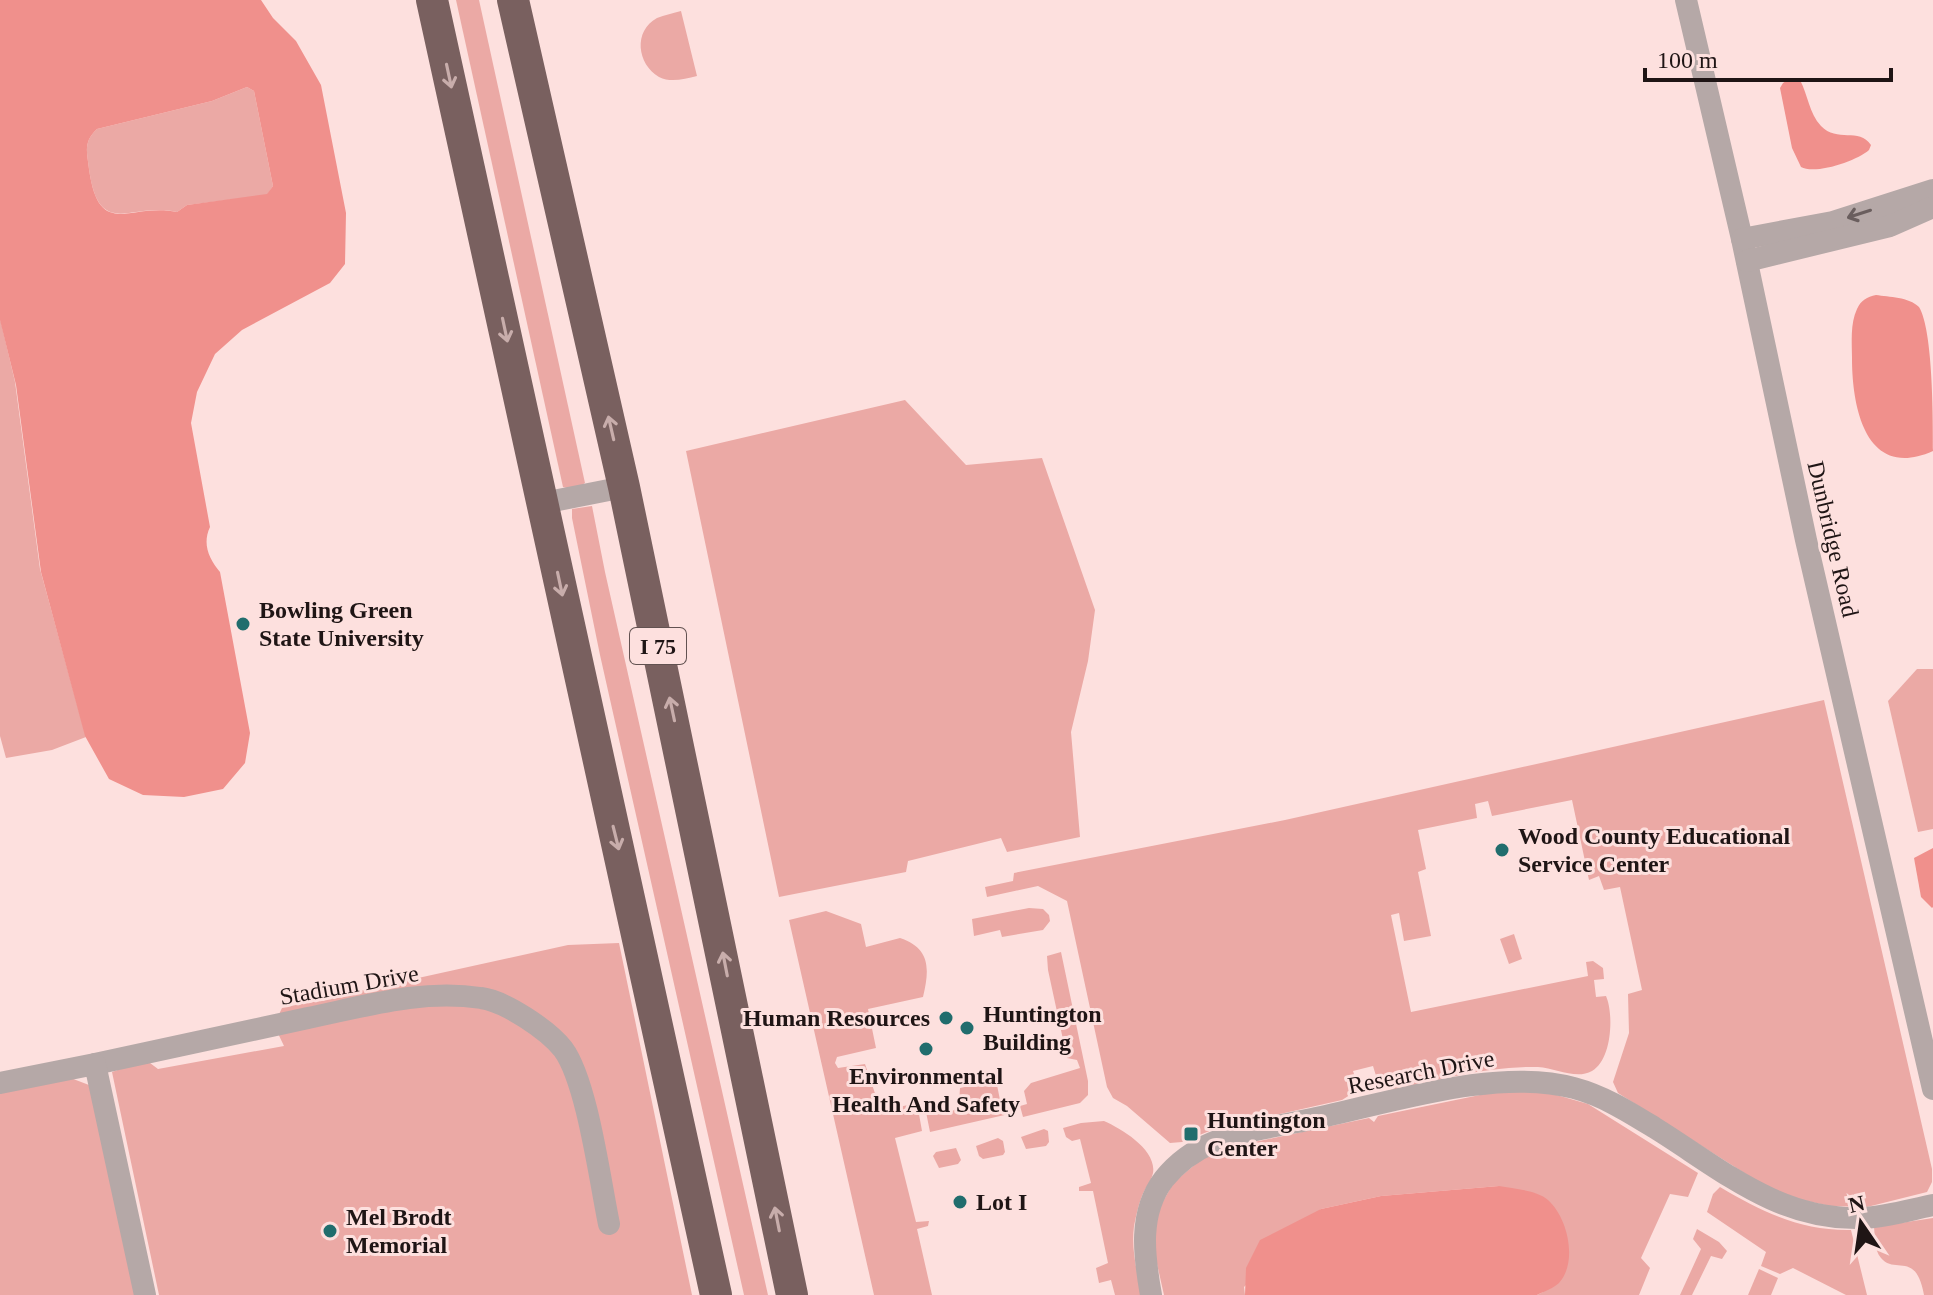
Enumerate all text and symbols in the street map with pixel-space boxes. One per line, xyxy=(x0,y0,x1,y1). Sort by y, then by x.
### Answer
scale bar xyxy=(1645,32,1891,82)
text: 100 m xyxy=(1657,47,1718,73)
one-way arrow xyxy=(442,63,457,89)
one-way arrow xyxy=(1846,207,1872,222)
one-way arrow xyxy=(498,317,513,342)
one-way arrow xyxy=(603,415,618,441)
street label: Dunbridge Road xyxy=(1802,458,1864,620)
one-way arrow xyxy=(553,571,568,596)
place label: Bowling Green State University xyxy=(259,597,424,651)
marker: Bowling Green State University xyxy=(234,615,252,633)
road number: I 75 xyxy=(630,628,686,664)
one-way arrow xyxy=(664,697,679,723)
place label: Wood County Educational Service Center xyxy=(1518,823,1790,877)
one-way arrow xyxy=(609,825,624,850)
marker: Wood County Educational Service Center xyxy=(1493,841,1511,859)
one-way arrow xyxy=(717,951,732,977)
street label: Stadium Drive xyxy=(277,960,421,1010)
place label: Huntington Building xyxy=(983,1001,1102,1055)
place label: Human Resources xyxy=(743,1005,930,1031)
marker: Human Resources xyxy=(937,1009,955,1027)
marker: Huntington Building xyxy=(958,1019,976,1037)
marker: Environmental Health And Safety xyxy=(917,1040,935,1058)
street label: Research Drive xyxy=(1346,1045,1496,1099)
place label: Environmental Health And Safety xyxy=(832,1063,1020,1117)
place label: Huntington Center xyxy=(1207,1107,1326,1161)
marker: Huntington Center xyxy=(1182,1125,1200,1143)
north arrow xyxy=(1821,1183,1901,1263)
place label: Lot I xyxy=(976,1189,1027,1215)
text: N xyxy=(1846,1190,1867,1218)
marker: Lot I xyxy=(951,1193,969,1211)
place label: Mel Brodt Memorial xyxy=(346,1204,452,1258)
one-way arrow xyxy=(768,1206,783,1232)
marker: Mel Brodt Memorial xyxy=(321,1222,339,1240)

